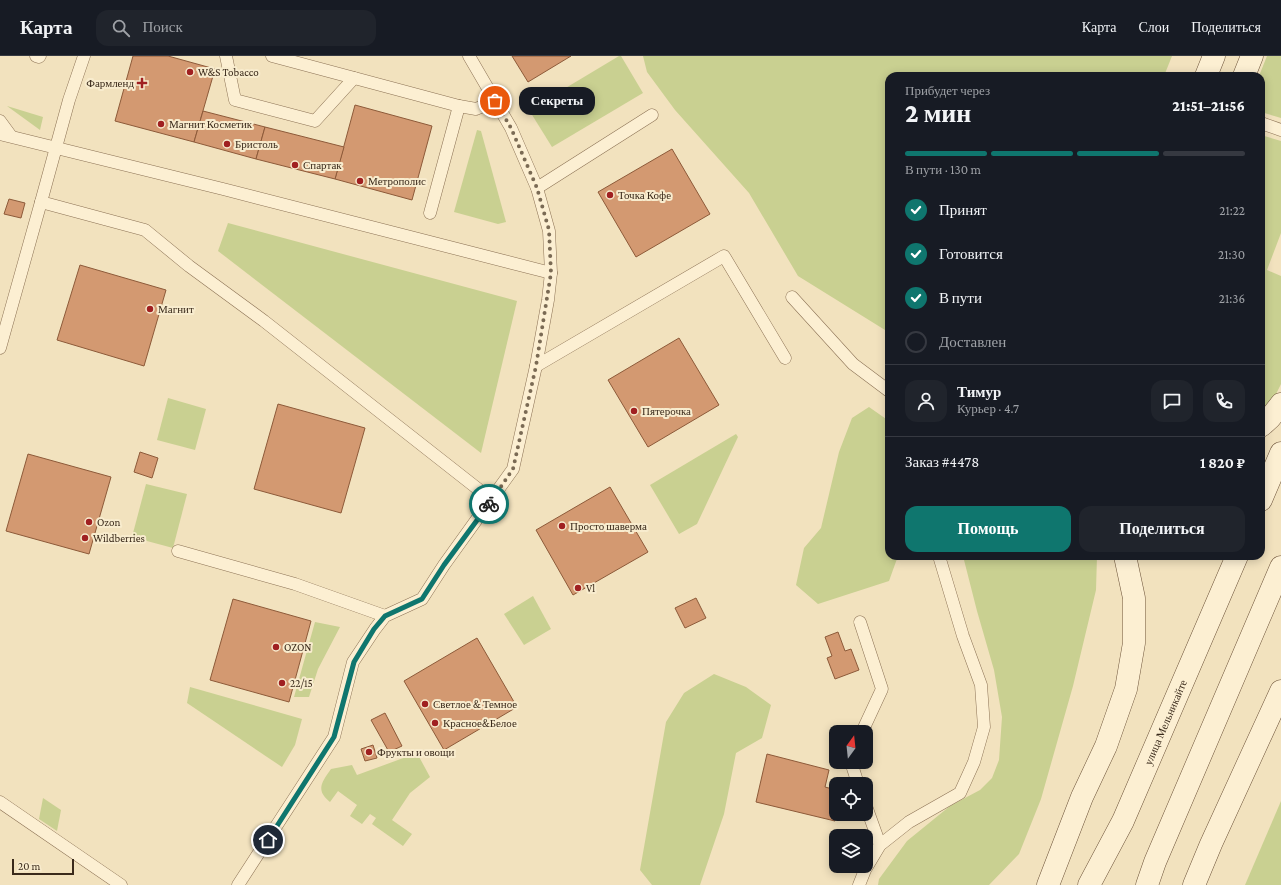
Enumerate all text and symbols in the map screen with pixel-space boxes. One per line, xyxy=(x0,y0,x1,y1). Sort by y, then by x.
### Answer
search box xyxy=(96,10,376,46)
text: Карта xyxy=(20,17,72,38)
icon: search xyxy=(110,17,132,39)
text: Поиск xyxy=(142,19,183,35)
text: Карта xyxy=(1082,19,1116,35)
text: Слои xyxy=(1138,19,1169,35)
text: Поделиться xyxy=(1191,19,1261,35)
place label: W&S Tobacco xyxy=(198,66,259,78)
marker: W&S Tobacco xyxy=(185,67,195,77)
place label: Фармленд xyxy=(86,77,134,89)
marker: Фармленд xyxy=(137,78,147,88)
text: Прибудет через xyxy=(905,83,990,98)
pin xyxy=(478,84,512,118)
callout: Секреты xyxy=(519,87,595,115)
icon: bag xyxy=(484,90,506,112)
text: Секреты xyxy=(531,93,583,108)
text: 21:51–21:56 xyxy=(1172,98,1245,114)
text: 2 мин xyxy=(905,99,971,128)
place label: Магнит Косметик xyxy=(169,118,253,130)
marker: Магнит Косметик xyxy=(156,119,166,129)
place label: Бристоль xyxy=(235,138,278,150)
marker: Бристоль xyxy=(222,139,232,149)
place label: Спартак xyxy=(303,159,342,171)
marker: Спартак xyxy=(290,160,300,170)
text: В пути · 130 m xyxy=(905,162,981,177)
place label: Метрополис xyxy=(368,175,426,187)
marker: Метрополис xyxy=(355,176,365,186)
place label: Точка Кофе xyxy=(618,189,671,201)
marker: Точка Кофе xyxy=(605,190,615,200)
icon: check xyxy=(905,199,927,221)
text: Принят xyxy=(939,202,987,218)
text: 21:22 xyxy=(1219,203,1245,218)
icon: check xyxy=(905,243,927,265)
text: Готовится xyxy=(939,246,1003,262)
text: 21:30 xyxy=(1218,247,1245,262)
icon: check xyxy=(905,287,927,309)
text: В пути xyxy=(939,290,982,306)
text: 21:36 xyxy=(1219,291,1245,306)
place label: Магнит xyxy=(158,303,194,315)
marker: Магнит xyxy=(145,304,155,314)
text: Доставлен xyxy=(939,334,1006,350)
button: person xyxy=(905,380,947,422)
button: chat xyxy=(1151,380,1193,422)
button: phone xyxy=(1203,380,1245,422)
text: Тимур xyxy=(957,384,1001,400)
text: Курьер · 4.7 xyxy=(957,401,1019,416)
place label: Пятерочка xyxy=(642,405,691,417)
marker: Пятерочка xyxy=(629,406,639,416)
text: Заказ #4478 xyxy=(905,454,979,470)
text: 1 820 ₽ xyxy=(1200,455,1245,471)
courier xyxy=(469,484,509,524)
icon: bike xyxy=(478,493,500,515)
button: Помощь xyxy=(905,506,1071,552)
button: Поделиться xyxy=(1079,506,1245,552)
place label: Ozon xyxy=(97,516,120,528)
marker: Ozon xyxy=(84,517,94,527)
place label: Просто шаверма xyxy=(570,520,647,532)
marker: Просто шаверма xyxy=(557,521,567,531)
place label: Wildberries xyxy=(93,532,145,544)
marker: Wildberries xyxy=(80,533,90,543)
place label: Vl xyxy=(586,582,595,594)
marker: Vl xyxy=(573,583,583,593)
place label: OZON xyxy=(284,641,312,653)
marker: OZON xyxy=(271,642,281,652)
place label: 22/15 xyxy=(290,677,313,689)
marker: 22/15 xyxy=(277,678,287,688)
street label: улица Мельникайте xyxy=(1142,678,1189,767)
place label: Светлое & Темное xyxy=(433,698,517,710)
marker: Светлое & Темное xyxy=(420,699,430,709)
place label: Красное&Белое xyxy=(443,717,517,729)
marker: Красное&Белое xyxy=(430,718,440,728)
north arrow xyxy=(829,725,873,769)
map controls xyxy=(829,725,873,873)
place label: Фрукты и овощи xyxy=(377,746,455,758)
marker: Фрукты и овощи xyxy=(364,747,374,757)
button: locate xyxy=(829,777,873,821)
pin xyxy=(251,823,285,857)
icon: home xyxy=(257,829,279,851)
button: layers xyxy=(829,829,873,873)
scale bar xyxy=(12,857,74,876)
text: 20 m xyxy=(18,860,40,872)

